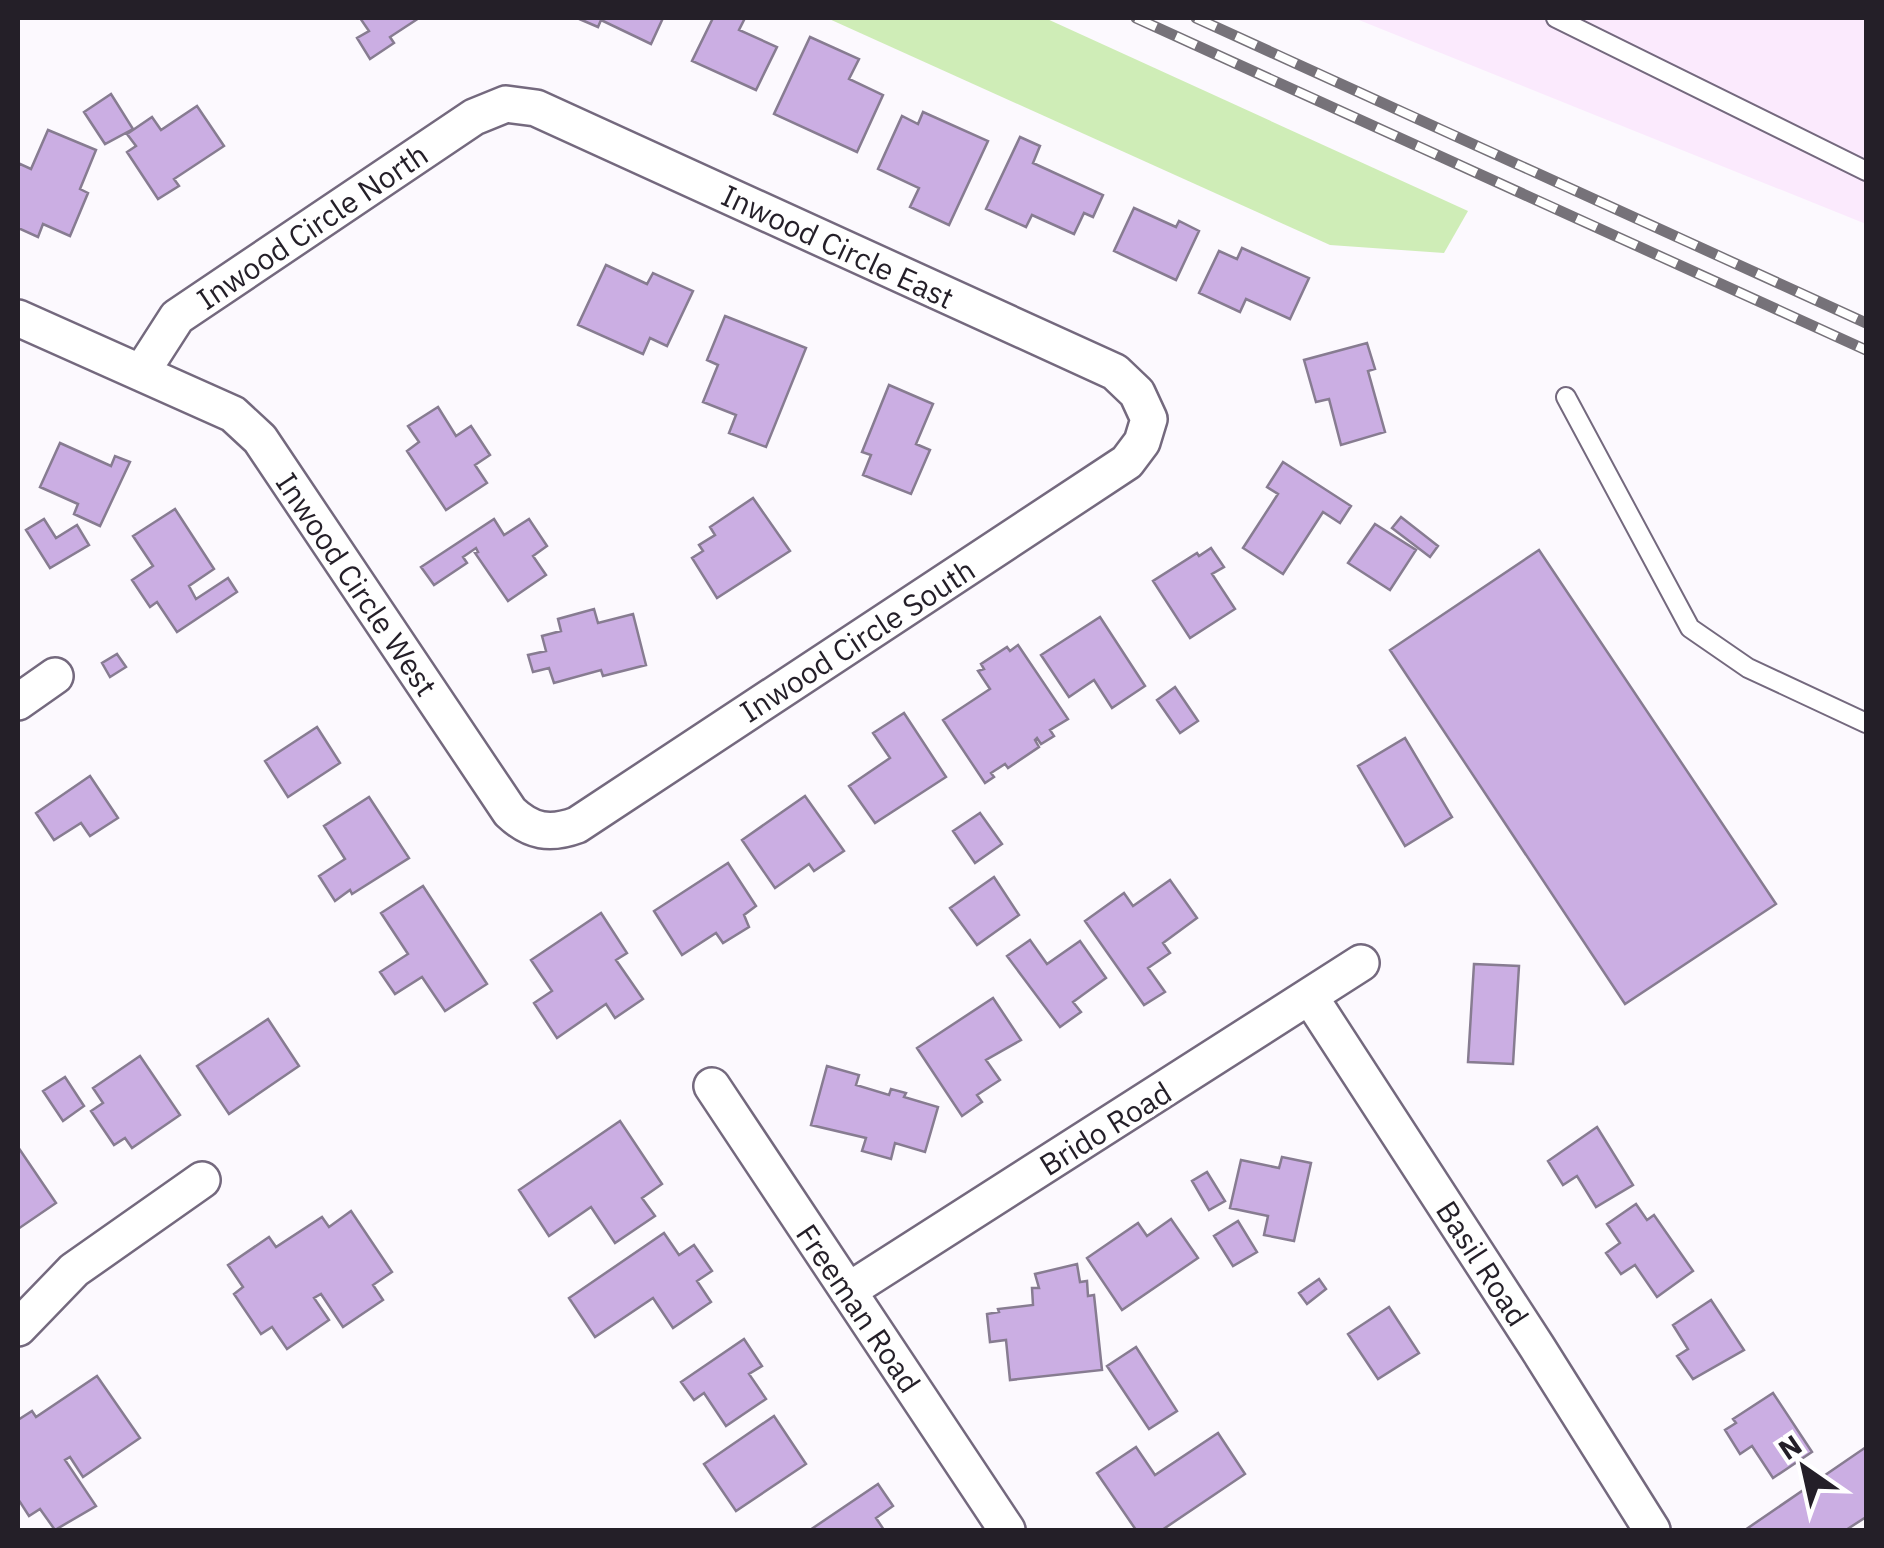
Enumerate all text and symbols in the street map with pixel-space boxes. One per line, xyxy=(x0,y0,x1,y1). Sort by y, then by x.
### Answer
street label: Inwood Circle North xyxy=(189,134,435,318)
street label: Inwood Circle East xyxy=(716,175,960,317)
street label: Inwood Circle West xyxy=(268,465,446,703)
street label: Inwood Circle South xyxy=(732,549,982,731)
street label: Brido Road xyxy=(1032,1072,1178,1184)
street label: Basil Road xyxy=(1428,1193,1538,1333)
street label: Freeman Road xyxy=(788,1216,930,1400)
north arrow xyxy=(1754,1418,1854,1518)
text: N xyxy=(1771,1426,1808,1468)

